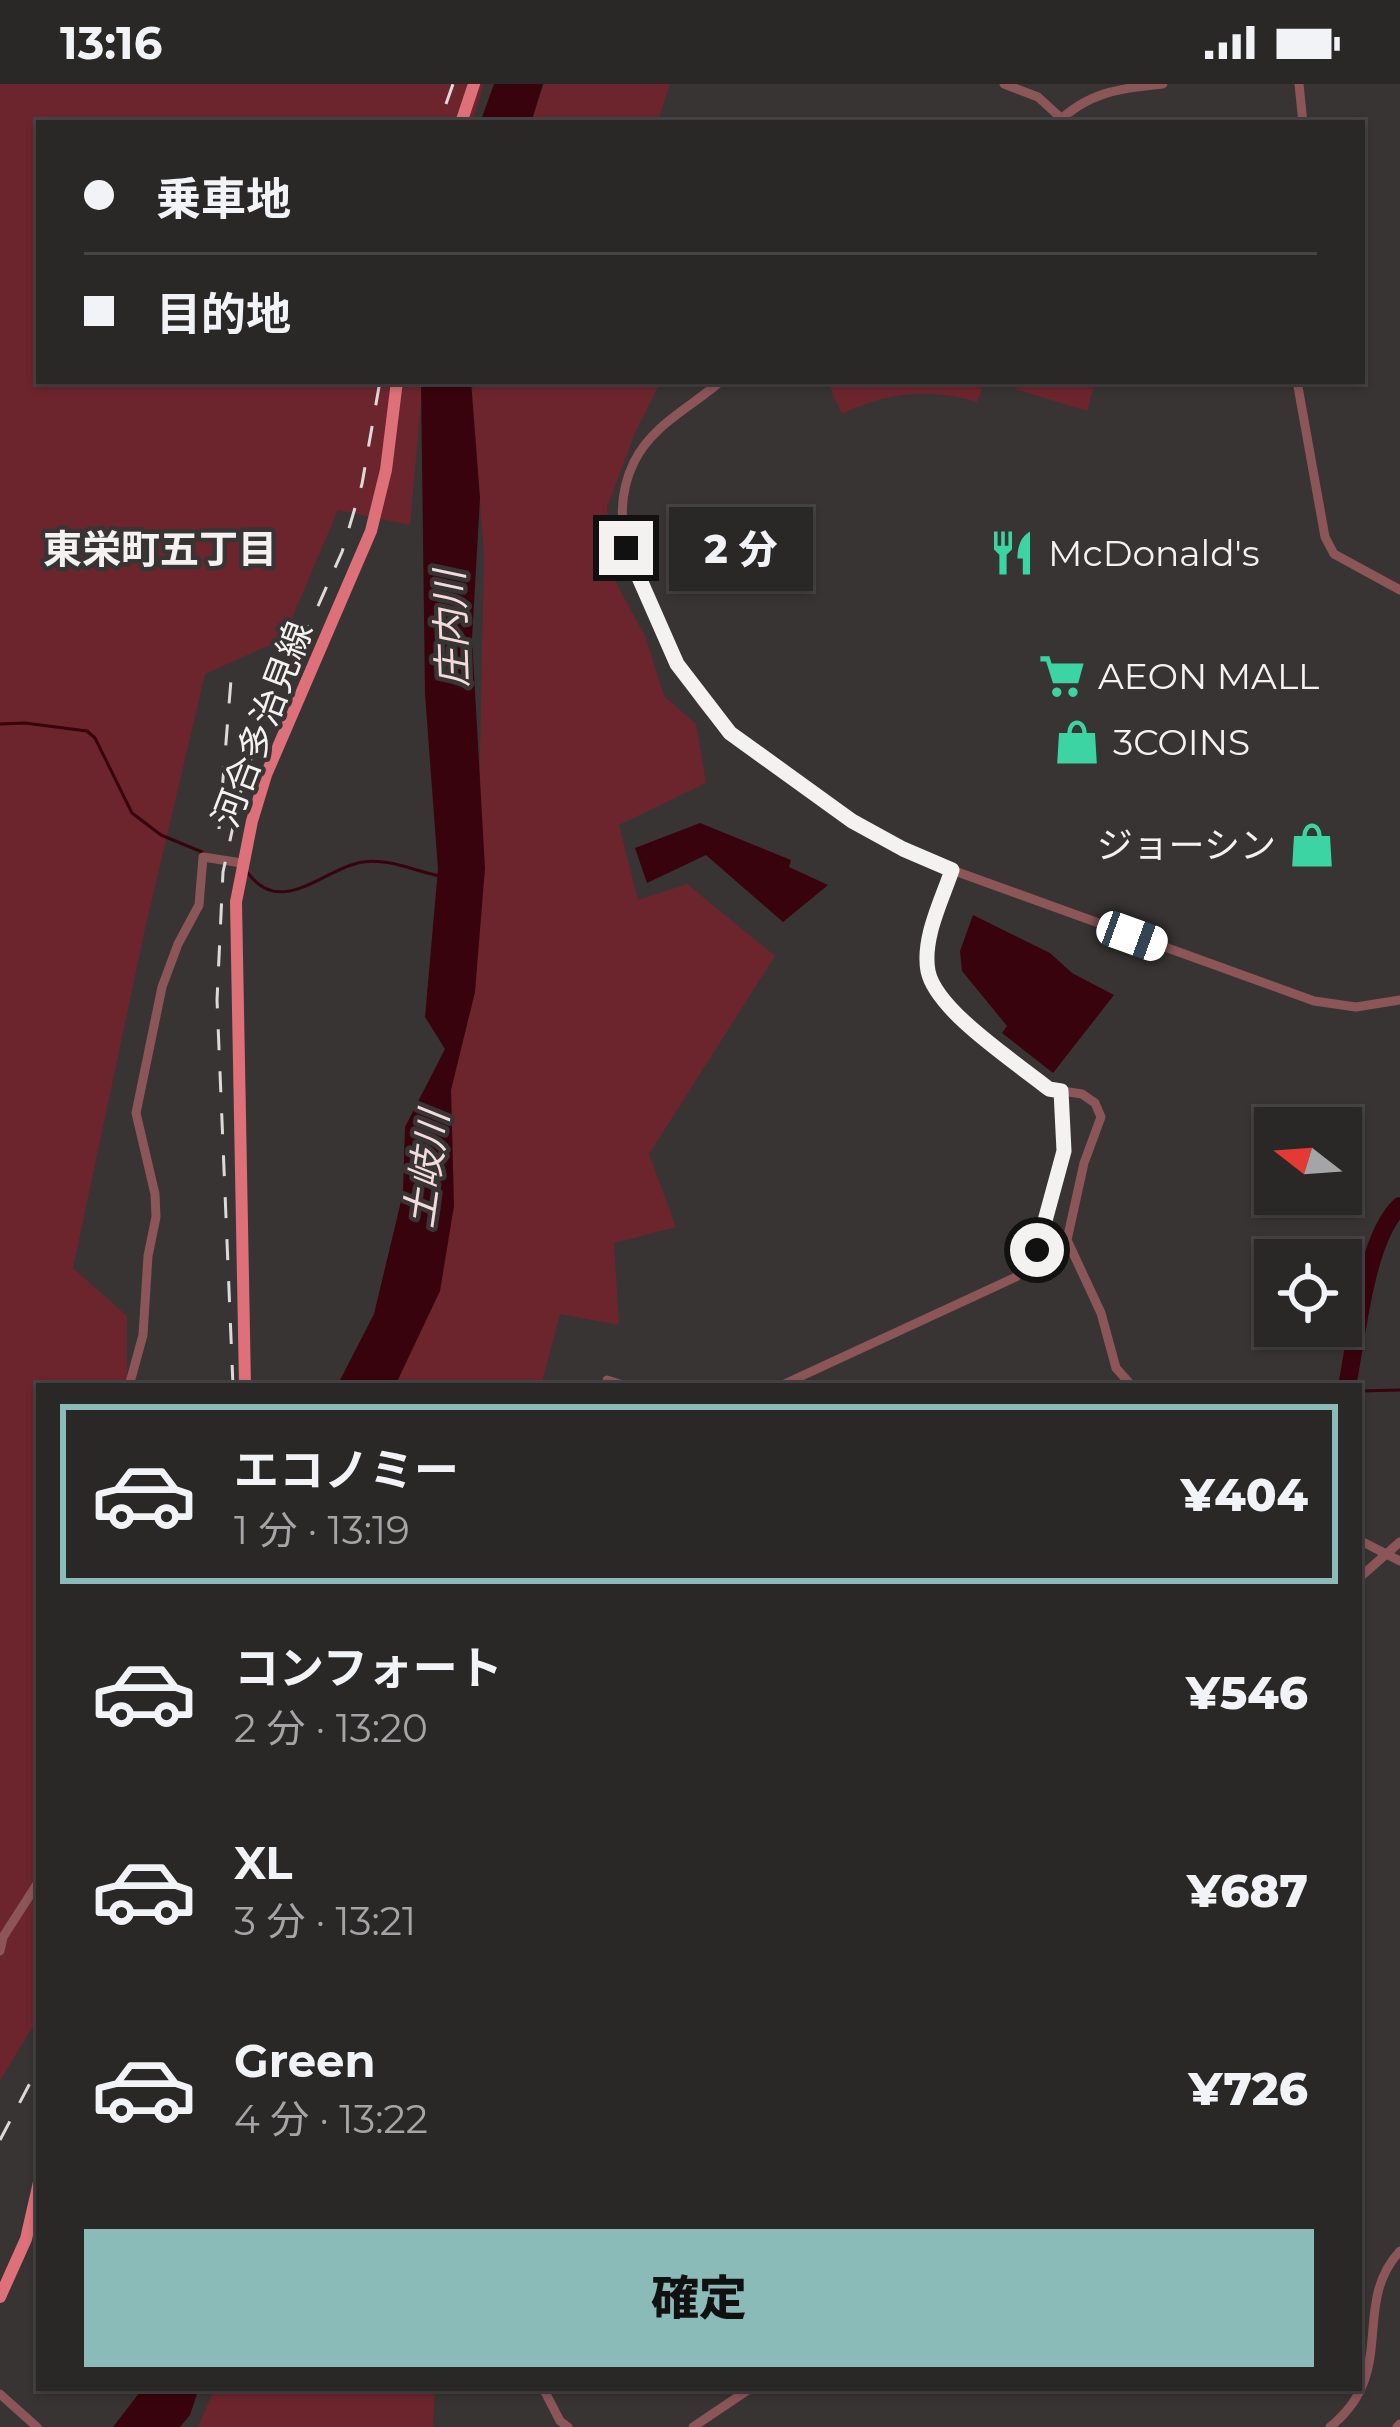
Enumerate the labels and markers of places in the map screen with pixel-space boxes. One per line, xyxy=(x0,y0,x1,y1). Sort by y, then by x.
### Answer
restaurant icon: McDonald's xyxy=(987,528,1037,578)
place label: McDonald's xyxy=(1048,531,1259,575)
supermarket icon: AEON MALL xyxy=(1037,651,1087,701)
place label: AEON MALL xyxy=(1098,654,1319,698)
shop icon: 3COINS xyxy=(1052,717,1102,767)
place label: 3COINS xyxy=(1113,720,1250,764)
shop icon: ジョーシン xyxy=(1287,820,1337,870)
place label: ジョーシン xyxy=(1097,823,1276,867)

